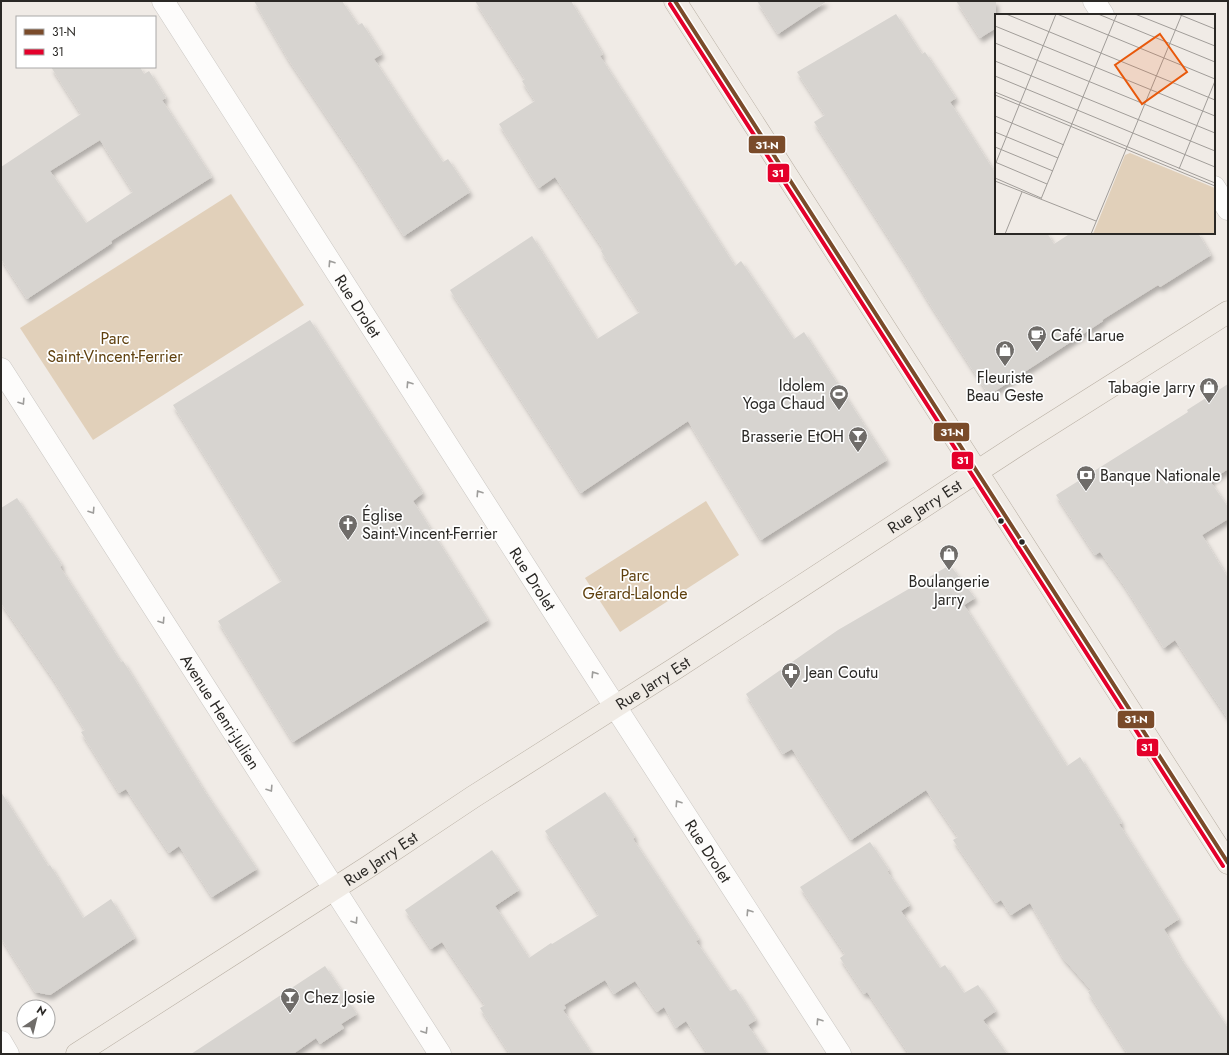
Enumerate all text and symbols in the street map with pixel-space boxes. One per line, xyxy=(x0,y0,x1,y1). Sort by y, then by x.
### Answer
inset map xyxy=(995,14,1215,234)
legend xyxy=(16,16,156,68)
text: 31-N xyxy=(52,23,76,41)
text: 31 xyxy=(52,43,64,61)
line badge: 31-N xyxy=(748,135,786,154)
text: 31-N xyxy=(755,137,779,153)
line badge: 31 xyxy=(767,163,790,183)
text: 31 xyxy=(772,165,784,181)
one-way arrow xyxy=(328,260,336,267)
street label: Rue Drolet xyxy=(329,270,387,342)
cafe icon: Café Larue xyxy=(1026,324,1048,352)
place label: Café Larue xyxy=(1051,324,1124,347)
park label: Parc Saint-Vincent-Ferrier xyxy=(47,327,183,368)
shop icon: Fleuriste Beau Geste xyxy=(994,339,1016,367)
place label: Fleuriste Beau Geste xyxy=(966,366,1044,407)
place label: Idolem Yoga Chaud xyxy=(743,374,825,415)
place label: Tabagie Jarry xyxy=(1108,376,1196,399)
shop icon: Tabagie Jarry xyxy=(1198,376,1220,404)
one-way arrow xyxy=(406,381,414,388)
sports icon: Idolem Yoga Chaud xyxy=(828,383,850,411)
one-way arrow xyxy=(17,398,25,405)
line badge: 31-N xyxy=(933,422,970,442)
text: 31-N xyxy=(940,424,964,440)
place label: Brasserie EtOH xyxy=(741,425,844,448)
bar icon: Brasserie EtOH xyxy=(847,425,869,453)
line badge: 31 xyxy=(951,451,974,470)
text: 31 xyxy=(957,452,969,468)
bank icon: Banque Nationale xyxy=(1075,464,1097,492)
place label: Banque Nationale xyxy=(1100,464,1220,487)
street label: Rue Jarry Est xyxy=(883,474,966,539)
one-way arrow xyxy=(477,491,484,498)
place label: Église Saint-Vincent-Ferrier xyxy=(362,504,498,545)
one-way arrow xyxy=(87,507,95,514)
church icon: Église Saint-Vincent-Ferrier xyxy=(337,513,359,541)
unlabelled marker xyxy=(996,516,1006,526)
unlabelled marker xyxy=(1017,537,1027,547)
street label: Rue Drolet xyxy=(504,543,561,615)
shop icon: Boulangerie Jarry xyxy=(938,543,960,571)
park label: Parc Gérard-Lalonde xyxy=(583,564,687,605)
place label: Boulangerie Jarry xyxy=(908,570,990,611)
one-way arrow xyxy=(157,617,165,624)
street label: Avenue Henri-Julien xyxy=(175,650,266,774)
street label: Rue Jarry Est xyxy=(611,651,695,716)
pharmacy icon: Jean Coutu xyxy=(780,661,802,689)
place label: Jean Coutu xyxy=(803,661,878,684)
one-way arrow xyxy=(592,671,599,678)
line badge: 31-N xyxy=(1117,710,1155,729)
text: 31-N xyxy=(1124,711,1148,727)
line badge: 31 xyxy=(1136,738,1159,757)
text: 31 xyxy=(1141,739,1153,755)
one-way arrow xyxy=(265,785,273,792)
one-way arrow xyxy=(676,800,683,807)
street label: Rue Drolet xyxy=(679,815,737,887)
street label: Rue Jarry Est xyxy=(339,826,422,892)
one-way arrow xyxy=(746,909,753,916)
one-way arrow xyxy=(350,917,357,924)
bar icon: Chez Josie xyxy=(279,986,301,1014)
place label: Chez Josie xyxy=(304,986,375,1009)
north arrow xyxy=(16,999,56,1039)
text: N xyxy=(34,1002,50,1020)
one-way arrow xyxy=(816,1018,824,1025)
one-way arrow xyxy=(421,1027,428,1034)

